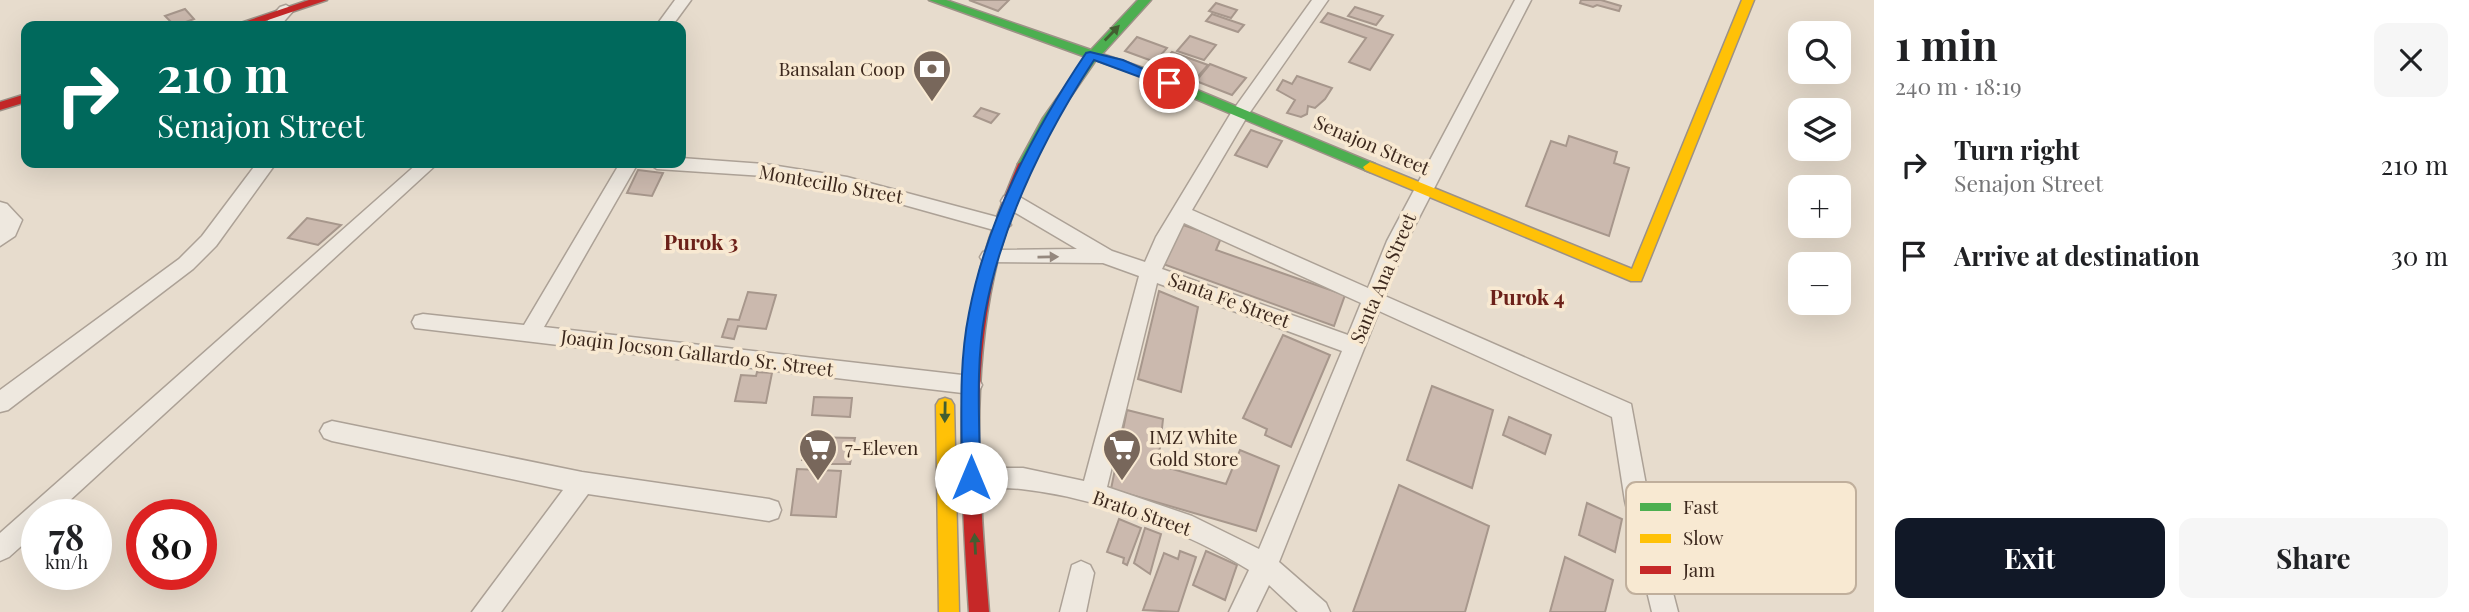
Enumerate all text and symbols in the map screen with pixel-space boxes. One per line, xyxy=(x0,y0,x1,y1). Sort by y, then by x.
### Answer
text: 1 min xyxy=(1895,16,1998,72)
map controls xyxy=(1788,21,1851,315)
button: search xyxy=(1788,21,1851,84)
button: close xyxy=(2374,23,2448,97)
one-way arrow xyxy=(1103,25,1119,42)
text: 210 m xyxy=(157,40,289,105)
bank icon: Bansalan Coop xyxy=(911,48,953,103)
icon: right xyxy=(42,49,133,140)
pin xyxy=(1139,53,1199,113)
place label: Bansalan Coop xyxy=(778,55,905,81)
icon: arrive xyxy=(1150,64,1188,102)
text: 240 m · 18:19 xyxy=(1895,70,2022,101)
button: layers xyxy=(1788,98,1851,161)
text: Senajon Street xyxy=(157,103,365,146)
street label: Senajon Street xyxy=(1311,108,1434,180)
text: Turn right xyxy=(1954,132,2080,167)
icon: right xyxy=(1895,146,1933,184)
text: 210 m xyxy=(2381,147,2448,182)
street label: Montecillo Street xyxy=(757,158,906,209)
text: Senajon Street xyxy=(1954,167,2103,198)
button: + xyxy=(1788,175,1851,238)
street label: Santa Ana Street xyxy=(1343,208,1421,347)
district label: Purok 3 xyxy=(664,227,738,255)
icon: arrive xyxy=(1895,237,1933,275)
text: Arrive at destination xyxy=(1954,238,2200,273)
text: 30 m xyxy=(2391,238,2448,273)
one-way arrow xyxy=(1037,251,1059,262)
button: − xyxy=(1788,252,1851,315)
street label: Santa Fe Street xyxy=(1165,265,1294,333)
district label: Purok 4 xyxy=(1489,282,1565,310)
street label: Joaqin Jocson Gallardo Sr. Street xyxy=(558,322,835,382)
one-way arrow xyxy=(939,401,951,423)
place label: IMZ White Gold Store xyxy=(1149,423,1239,471)
supermarket icon: 7-Eleven xyxy=(797,427,839,482)
supermarket icon: IMZ White Gold Store xyxy=(1101,427,1143,482)
place label: 7-Eleven xyxy=(845,434,919,460)
position arrow xyxy=(934,441,1008,515)
legend xyxy=(1626,482,1856,594)
street label: Brato Street xyxy=(1090,483,1195,541)
text: Fast xyxy=(1683,493,1719,519)
speed limit sign: 80 xyxy=(126,499,217,590)
text: 78 xyxy=(49,512,84,559)
button: Exit xyxy=(1895,518,2165,598)
button: Share xyxy=(2179,518,2448,598)
text: Slow xyxy=(1683,524,1724,550)
one-way arrow xyxy=(969,533,980,555)
text: km/h xyxy=(45,550,88,574)
text: Jam xyxy=(1682,556,1715,582)

